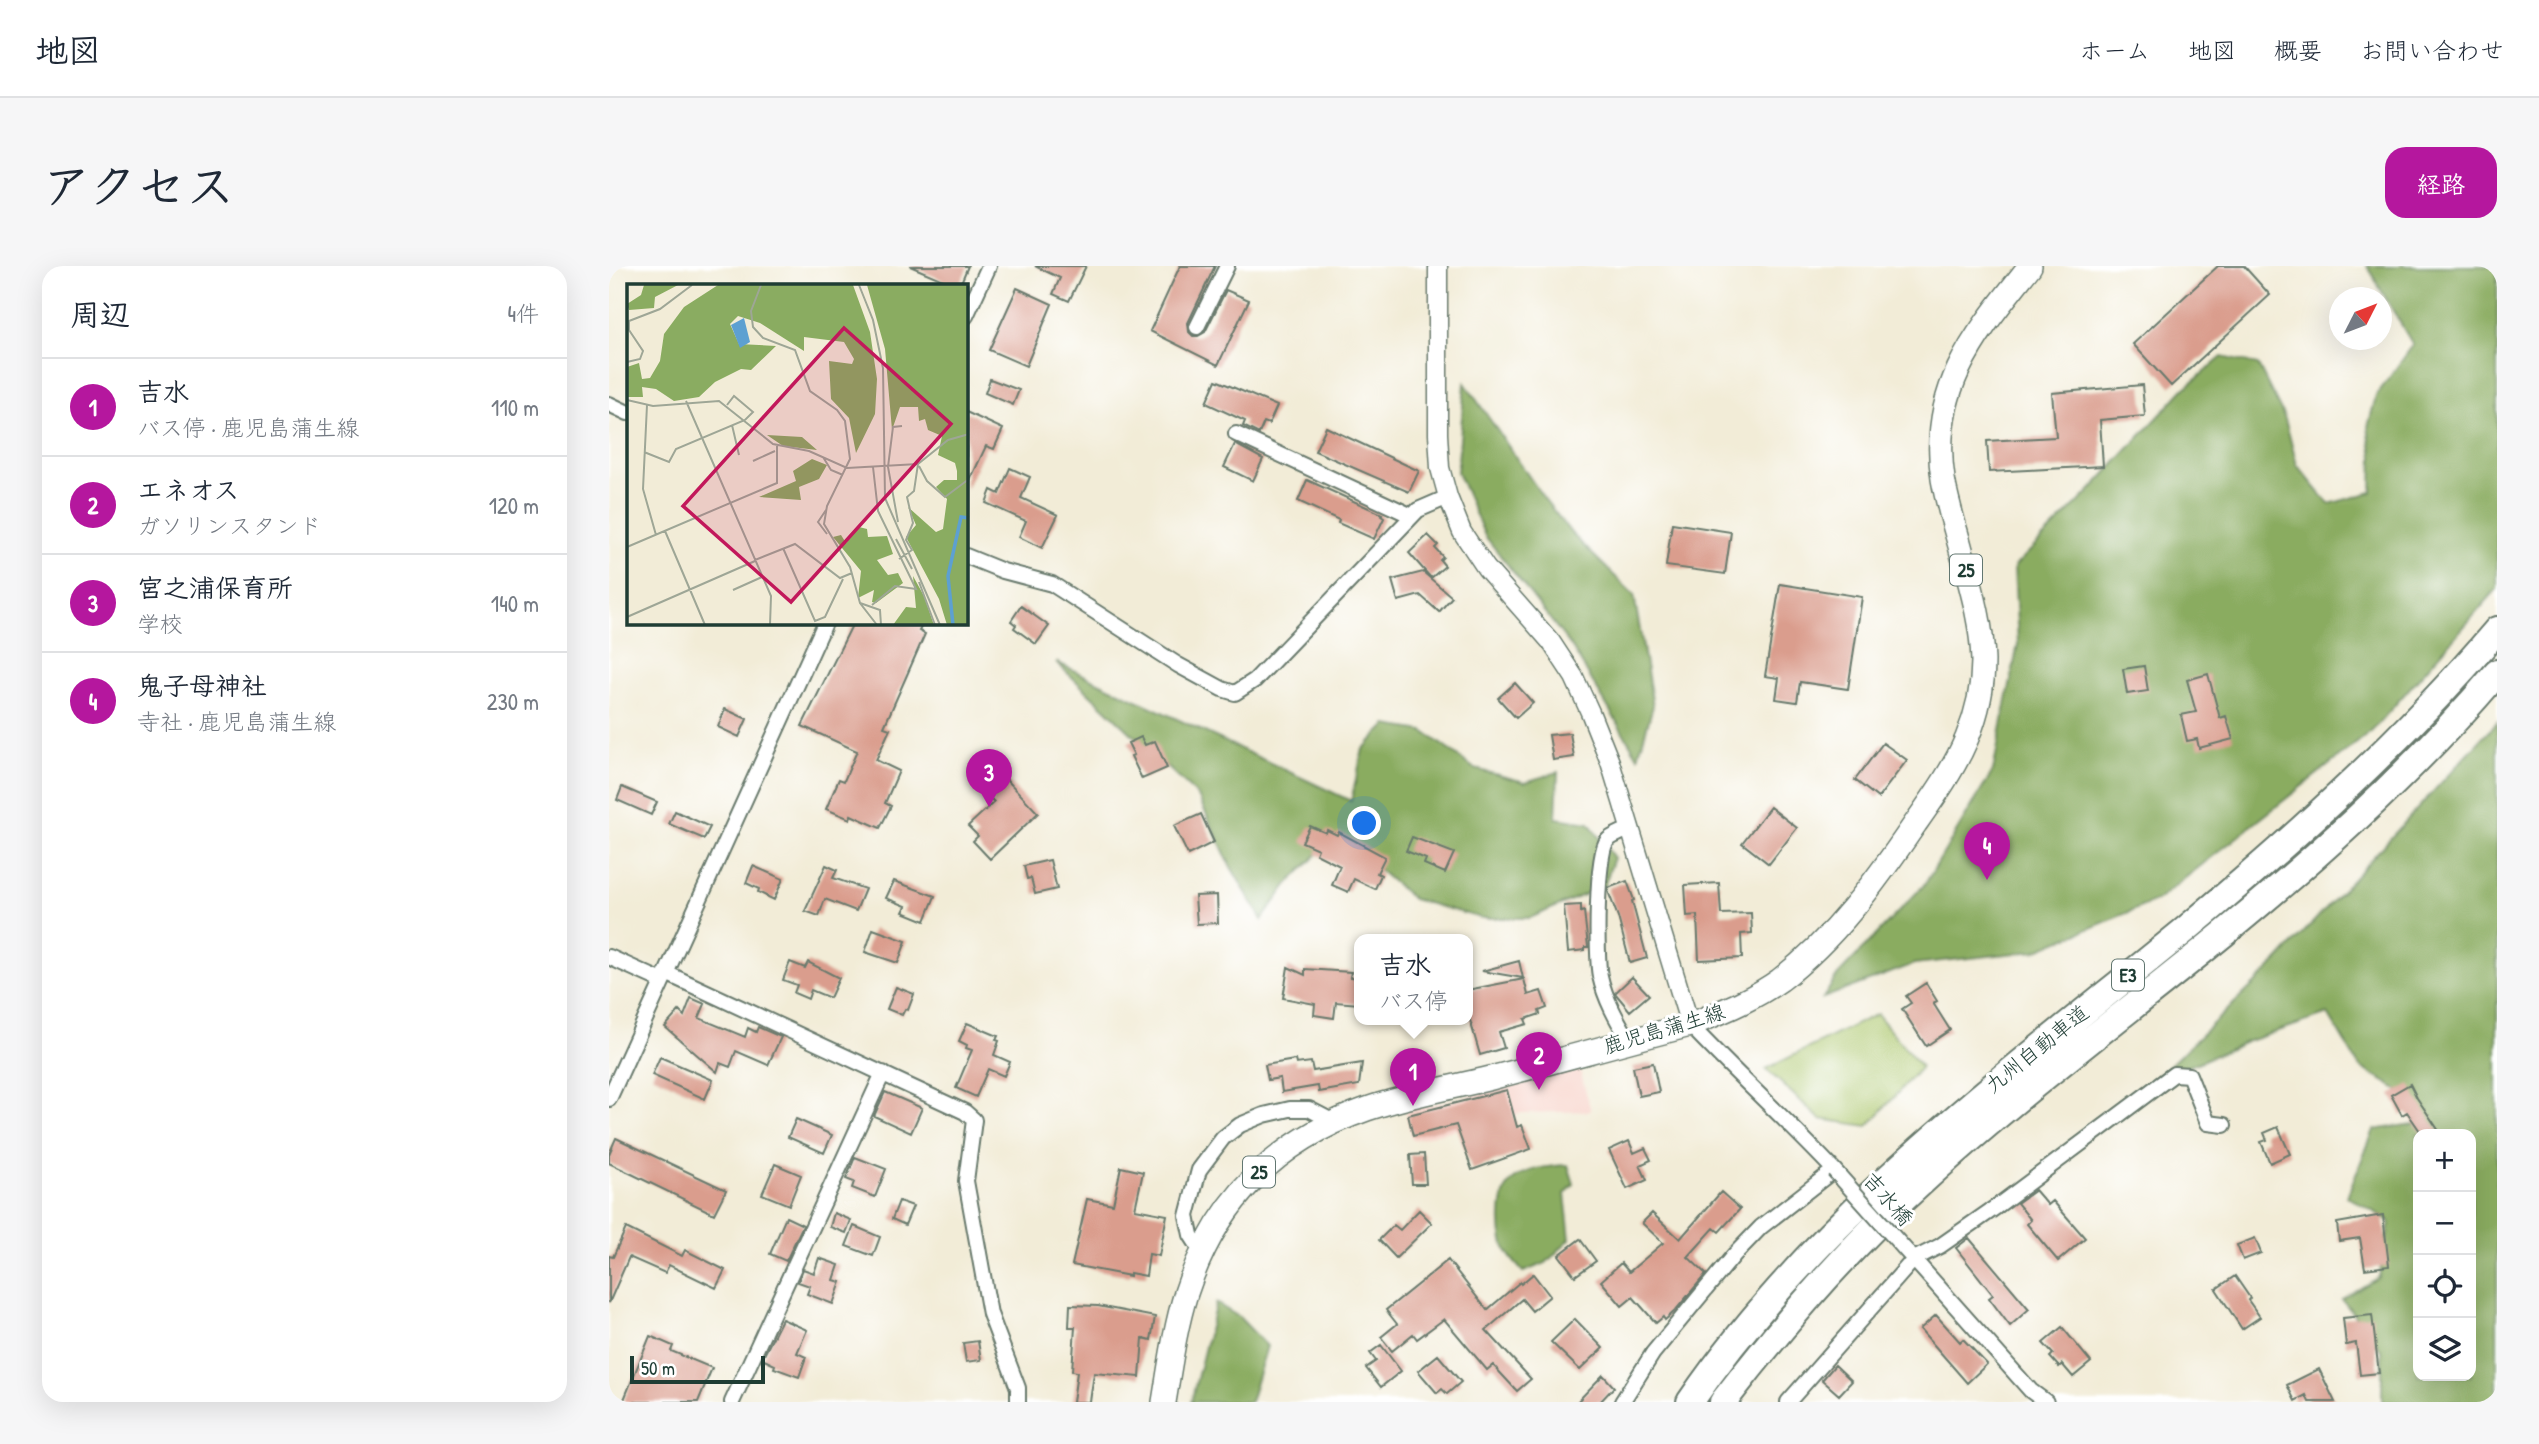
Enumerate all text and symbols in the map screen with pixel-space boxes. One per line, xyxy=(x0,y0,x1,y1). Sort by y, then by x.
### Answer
text: 地図 xyxy=(35,28,101,72)
text: ホーム xyxy=(2079,34,2150,66)
text: 地図 xyxy=(2188,34,2236,66)
text: 概要 xyxy=(2274,34,2322,66)
text: お問い合わせ xyxy=(2360,34,2504,66)
button: 経路 xyxy=(2385,147,2497,218)
text: アクセス xyxy=(42,152,235,218)
inset map xyxy=(627,284,968,625)
north arrow xyxy=(2329,287,2392,350)
text: 周辺 xyxy=(70,294,130,334)
text: 4件 xyxy=(507,298,539,329)
text: 吉水 xyxy=(137,374,189,409)
text: 1 xyxy=(89,392,97,423)
text: 110 m xyxy=(491,392,539,423)
text: バス停 · 鹿児島蒲生線 xyxy=(137,412,359,443)
text: エネオス xyxy=(137,472,239,507)
text: 2 xyxy=(88,490,98,521)
text: 120 m xyxy=(489,490,539,521)
text: ガソリンスタンド xyxy=(137,510,321,541)
road number: 25 xyxy=(1950,554,1982,586)
text: 宮之浦保育所 xyxy=(137,570,293,605)
text: 3 xyxy=(88,588,98,619)
text: 140 m xyxy=(491,588,539,619)
text: 学校 xyxy=(137,608,183,639)
text: 鬼子母神社 xyxy=(137,668,267,703)
text: 4 xyxy=(89,686,97,717)
text: 230 m xyxy=(487,686,539,717)
text: 寺社 · 鹿児島蒲生線 xyxy=(137,706,336,737)
pin: 3 xyxy=(966,749,1012,807)
your location xyxy=(1347,806,1381,840)
pin: 4 xyxy=(1964,822,2010,880)
popup xyxy=(1354,934,1473,1025)
text: 吉水 xyxy=(1379,947,1431,982)
road number: E3 xyxy=(2112,960,2144,990)
text: バス停 xyxy=(1379,985,1448,1016)
street label: 鹿児島蒲生線 xyxy=(1599,996,1728,1061)
street label: 九州自動車道 xyxy=(1979,998,2095,1100)
pin: 2 xyxy=(1516,1032,1562,1090)
pin: 1 xyxy=(1390,1048,1436,1106)
map controls xyxy=(2413,1129,2476,1381)
button: + xyxy=(2413,1129,2476,1192)
road number: 25 xyxy=(1243,1156,1275,1188)
street label: 吉水橋 xyxy=(1857,1165,1920,1232)
button: − xyxy=(2413,1192,2476,1255)
button: locate xyxy=(2413,1255,2476,1318)
button: layers xyxy=(2413,1318,2476,1381)
scale bar xyxy=(630,1353,765,1385)
text: 50 m xyxy=(641,1355,675,1381)

